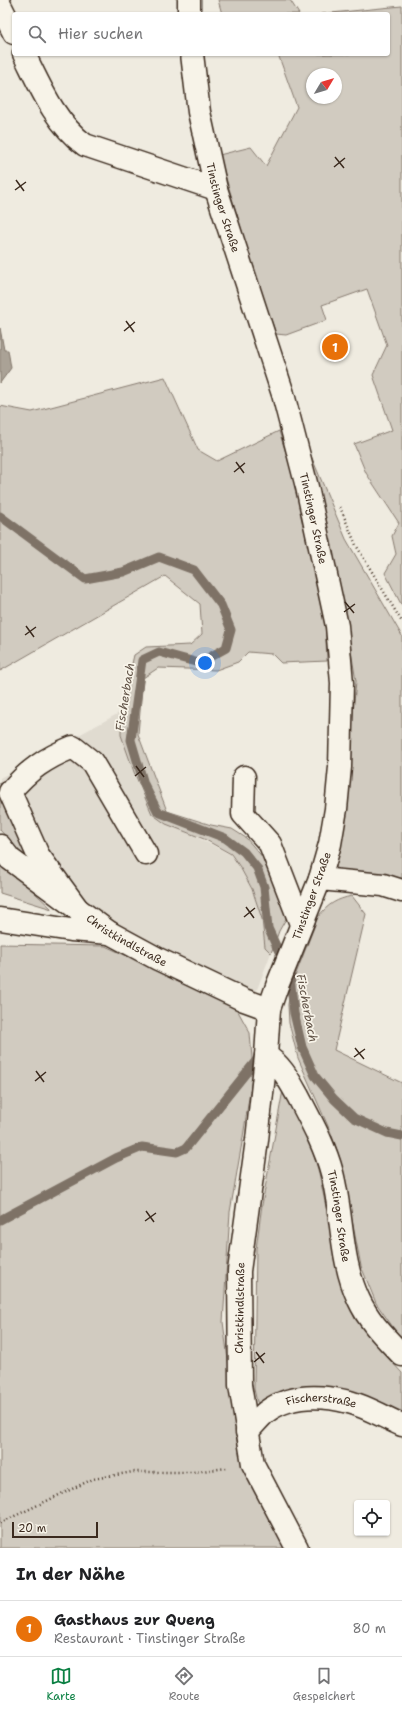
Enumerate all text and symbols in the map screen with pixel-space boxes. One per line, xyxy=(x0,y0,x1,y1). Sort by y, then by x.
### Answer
search box xyxy=(12,12,390,56)
icon: search xyxy=(26,23,48,45)
text: Hier suchen xyxy=(58,24,143,44)
north arrow xyxy=(306,68,342,104)
street label: Tinstinger Straße xyxy=(203,161,244,254)
pin: 1 xyxy=(322,332,348,362)
street label: Tinstinger Straße xyxy=(296,471,331,565)
your location xyxy=(195,653,215,673)
water label: Fischerbach xyxy=(112,662,138,732)
street label: Tinstinger Straße xyxy=(289,850,335,942)
street label: Christkindlstraße xyxy=(83,911,170,970)
water label: Fischerbach xyxy=(293,973,321,1043)
street label: Tinstinger Straße xyxy=(324,1169,354,1263)
street label: Christkindlstraße xyxy=(232,1262,248,1354)
street label: Fischerstraße xyxy=(284,1390,359,1411)
map controls xyxy=(354,1500,390,1536)
button: locate xyxy=(354,1500,390,1536)
scale bar xyxy=(12,1520,98,1539)
text: 20 m xyxy=(18,1521,46,1536)
text: In der Nähe xyxy=(16,1563,125,1585)
text: Gasthaus zur Queng xyxy=(54,1610,215,1630)
text: 1 xyxy=(26,1620,32,1637)
text: 80 m xyxy=(352,1620,386,1637)
text: Restaurant · Tinstinger Straße xyxy=(54,1630,246,1647)
tab: Karte xyxy=(47,1665,76,1704)
tab: Route xyxy=(169,1665,200,1704)
tab: Gespeichert xyxy=(293,1665,355,1704)

